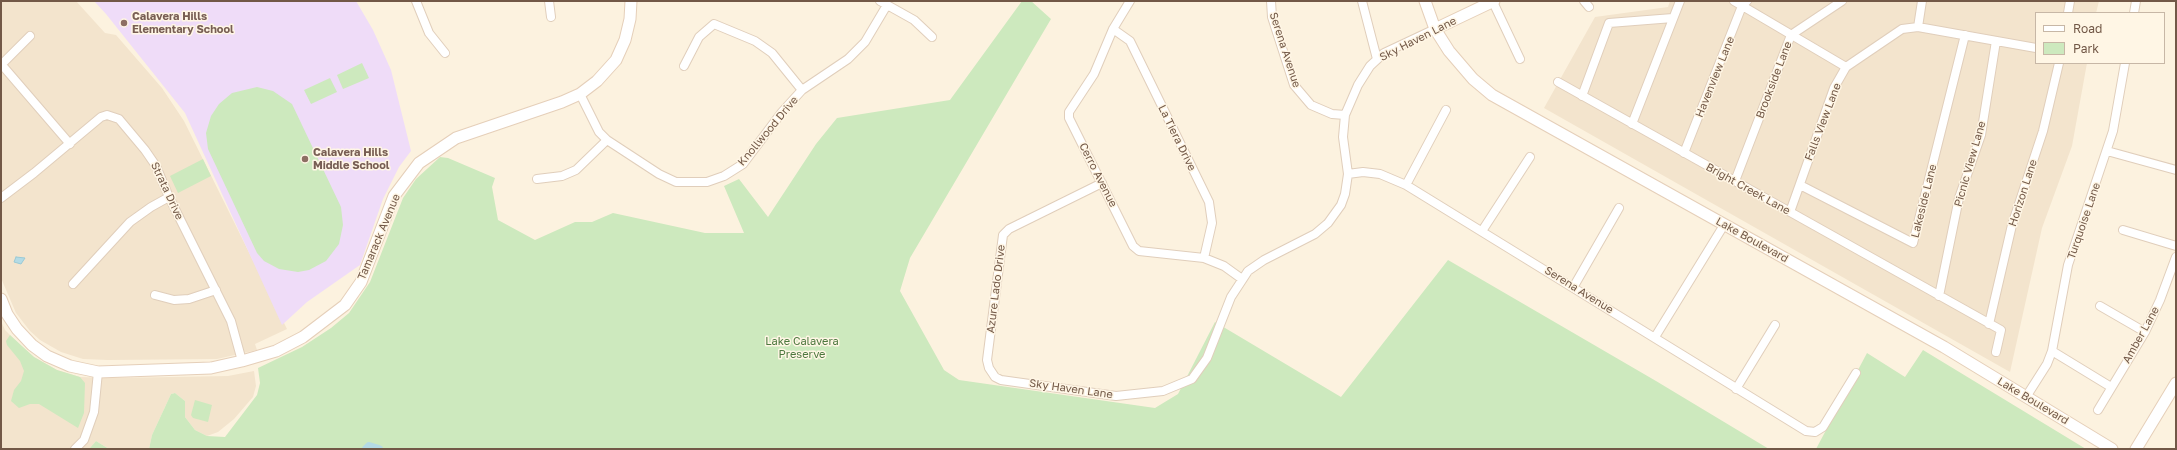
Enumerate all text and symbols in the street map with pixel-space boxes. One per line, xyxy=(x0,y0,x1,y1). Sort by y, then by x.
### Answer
place label: Calavera Hills Elementary School xyxy=(132,10,234,36)
street label: Serena Avenue xyxy=(1267,11,1303,89)
legend xyxy=(2035,12,2165,64)
street label: Sky Haven Lane xyxy=(1377,14,1459,64)
marker: Calavera Hills Elementary School xyxy=(119,18,129,28)
text: Road xyxy=(2073,21,2102,36)
street label: Havenview Lane xyxy=(1693,35,1737,119)
street label: Brookside Lane xyxy=(1753,40,1795,120)
text: Park xyxy=(2073,41,2099,56)
street label: Falls View Lane xyxy=(1802,81,1844,163)
street label: Knollwood Drive xyxy=(735,94,801,168)
street label: La Tiera Drive xyxy=(1155,103,1199,173)
street label: Picnic View Lane xyxy=(1951,120,1989,208)
street label: Cerro Avenue xyxy=(1076,141,1120,209)
place label: Calavera Hills Middle School xyxy=(313,146,389,172)
marker: Calavera Hills Middle School xyxy=(300,154,310,164)
street label: Horizon Lane xyxy=(2006,158,2040,228)
street label: Strata Drive xyxy=(148,160,186,222)
street label: Bright Creek Lane xyxy=(1704,160,1792,218)
street label: Lakeside Lane xyxy=(1908,163,1940,239)
street label: Turquoise Lane xyxy=(2065,181,2103,261)
street label: Tamarack Avenue xyxy=(355,192,403,282)
street label: Lake Boulevard xyxy=(1713,215,1791,265)
street label: Azure Lado Drive xyxy=(984,244,1008,334)
street label: Serena Avenue xyxy=(1542,264,1616,316)
street label: Amber Lane xyxy=(2120,304,2162,366)
park label: Lake Calavera Preserve xyxy=(765,335,839,361)
street label: Lake Boulevard xyxy=(1995,375,2071,427)
street label: Sky Haven Lane xyxy=(1028,377,1114,401)

